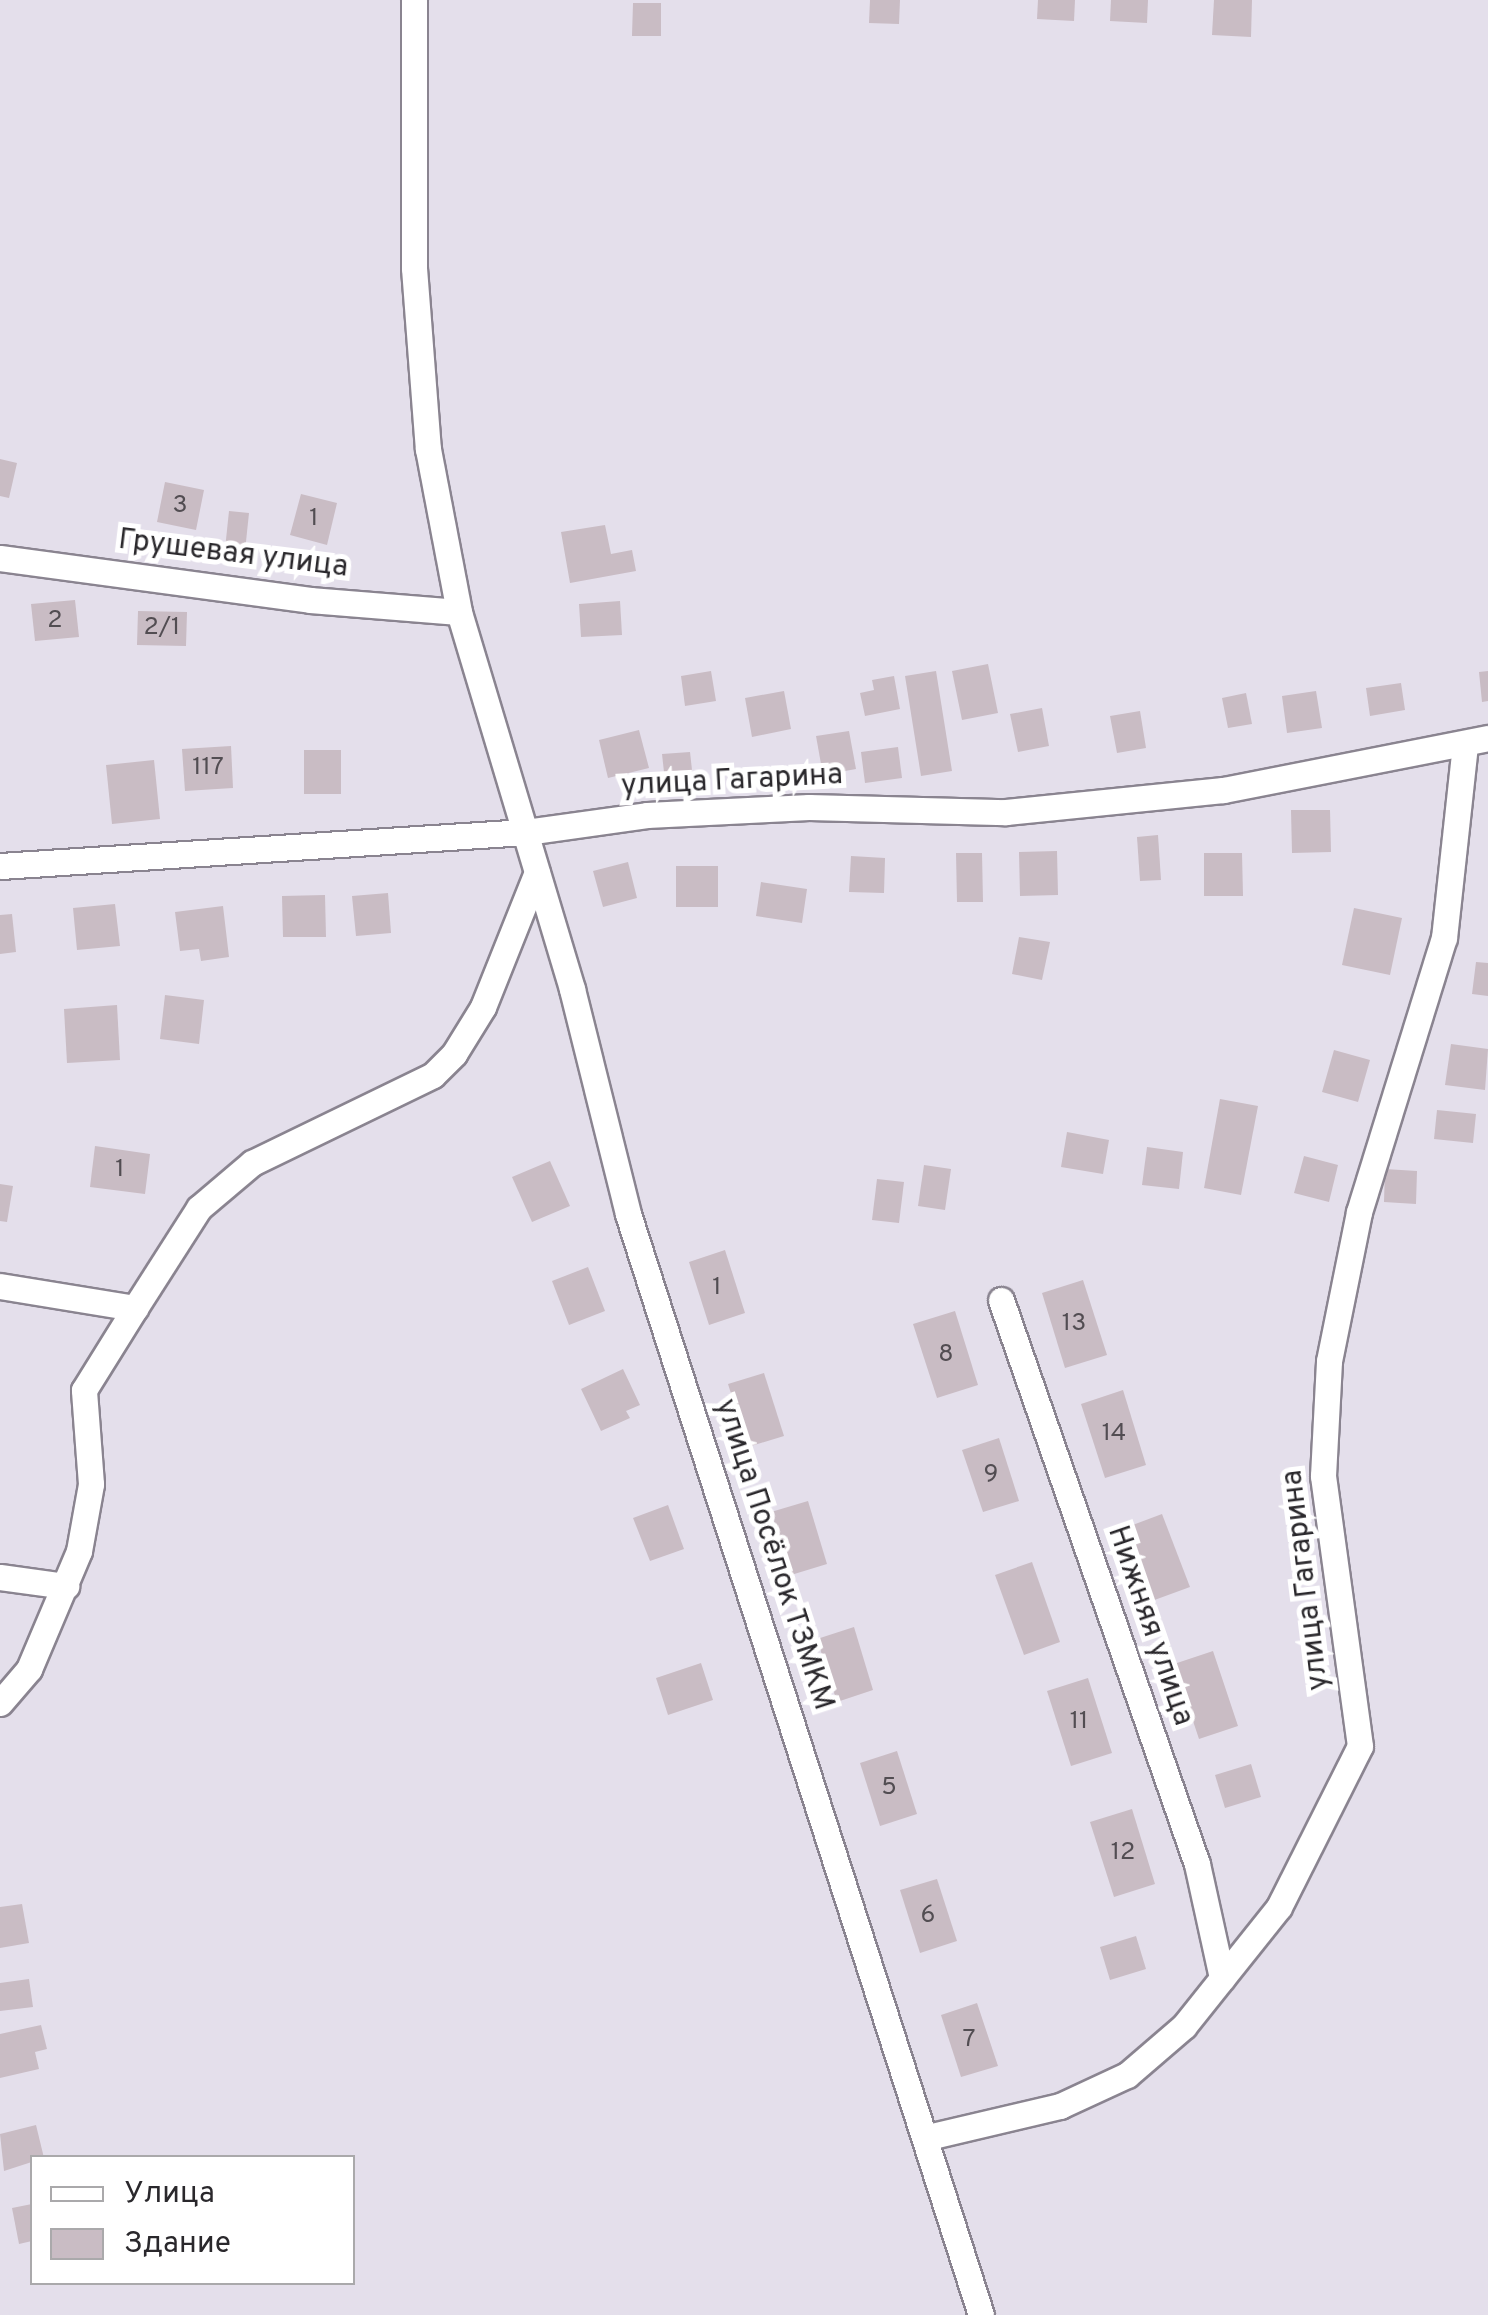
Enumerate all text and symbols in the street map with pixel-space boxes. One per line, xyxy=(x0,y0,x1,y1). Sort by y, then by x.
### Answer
house number: 3 xyxy=(172,491,188,521)
house number: 1 xyxy=(309,504,319,534)
street label: Грушевая улица xyxy=(116,523,350,587)
house number: 2 xyxy=(47,606,63,636)
house number: 2/1 xyxy=(144,613,180,643)
house number: 117 xyxy=(192,753,224,783)
street label: улица Гагарина xyxy=(620,758,844,806)
house number: 1 xyxy=(115,1155,125,1185)
house number: 1 xyxy=(712,1273,722,1303)
house number: 13 xyxy=(1062,1309,1086,1339)
house number: 8 xyxy=(938,1340,954,1370)
street label: улица Посёлок ТЗМКМ xyxy=(705,1394,841,1716)
house number: 14 xyxy=(1102,1419,1126,1449)
house number: 9 xyxy=(984,1460,998,1490)
street label: улица Гагарина xyxy=(1276,1468,1338,1692)
street label: Нижняя улица xyxy=(1098,1521,1200,1731)
house number: 11 xyxy=(1070,1707,1088,1737)
house number: 5 xyxy=(881,1773,897,1803)
house number: 12 xyxy=(1111,1838,1135,1868)
house number: 6 xyxy=(921,1901,935,1931)
house number: 7 xyxy=(962,2025,976,2055)
legend xyxy=(30,2155,355,2285)
text: Улица xyxy=(124,2176,215,2213)
text: Здание xyxy=(124,2226,231,2263)

